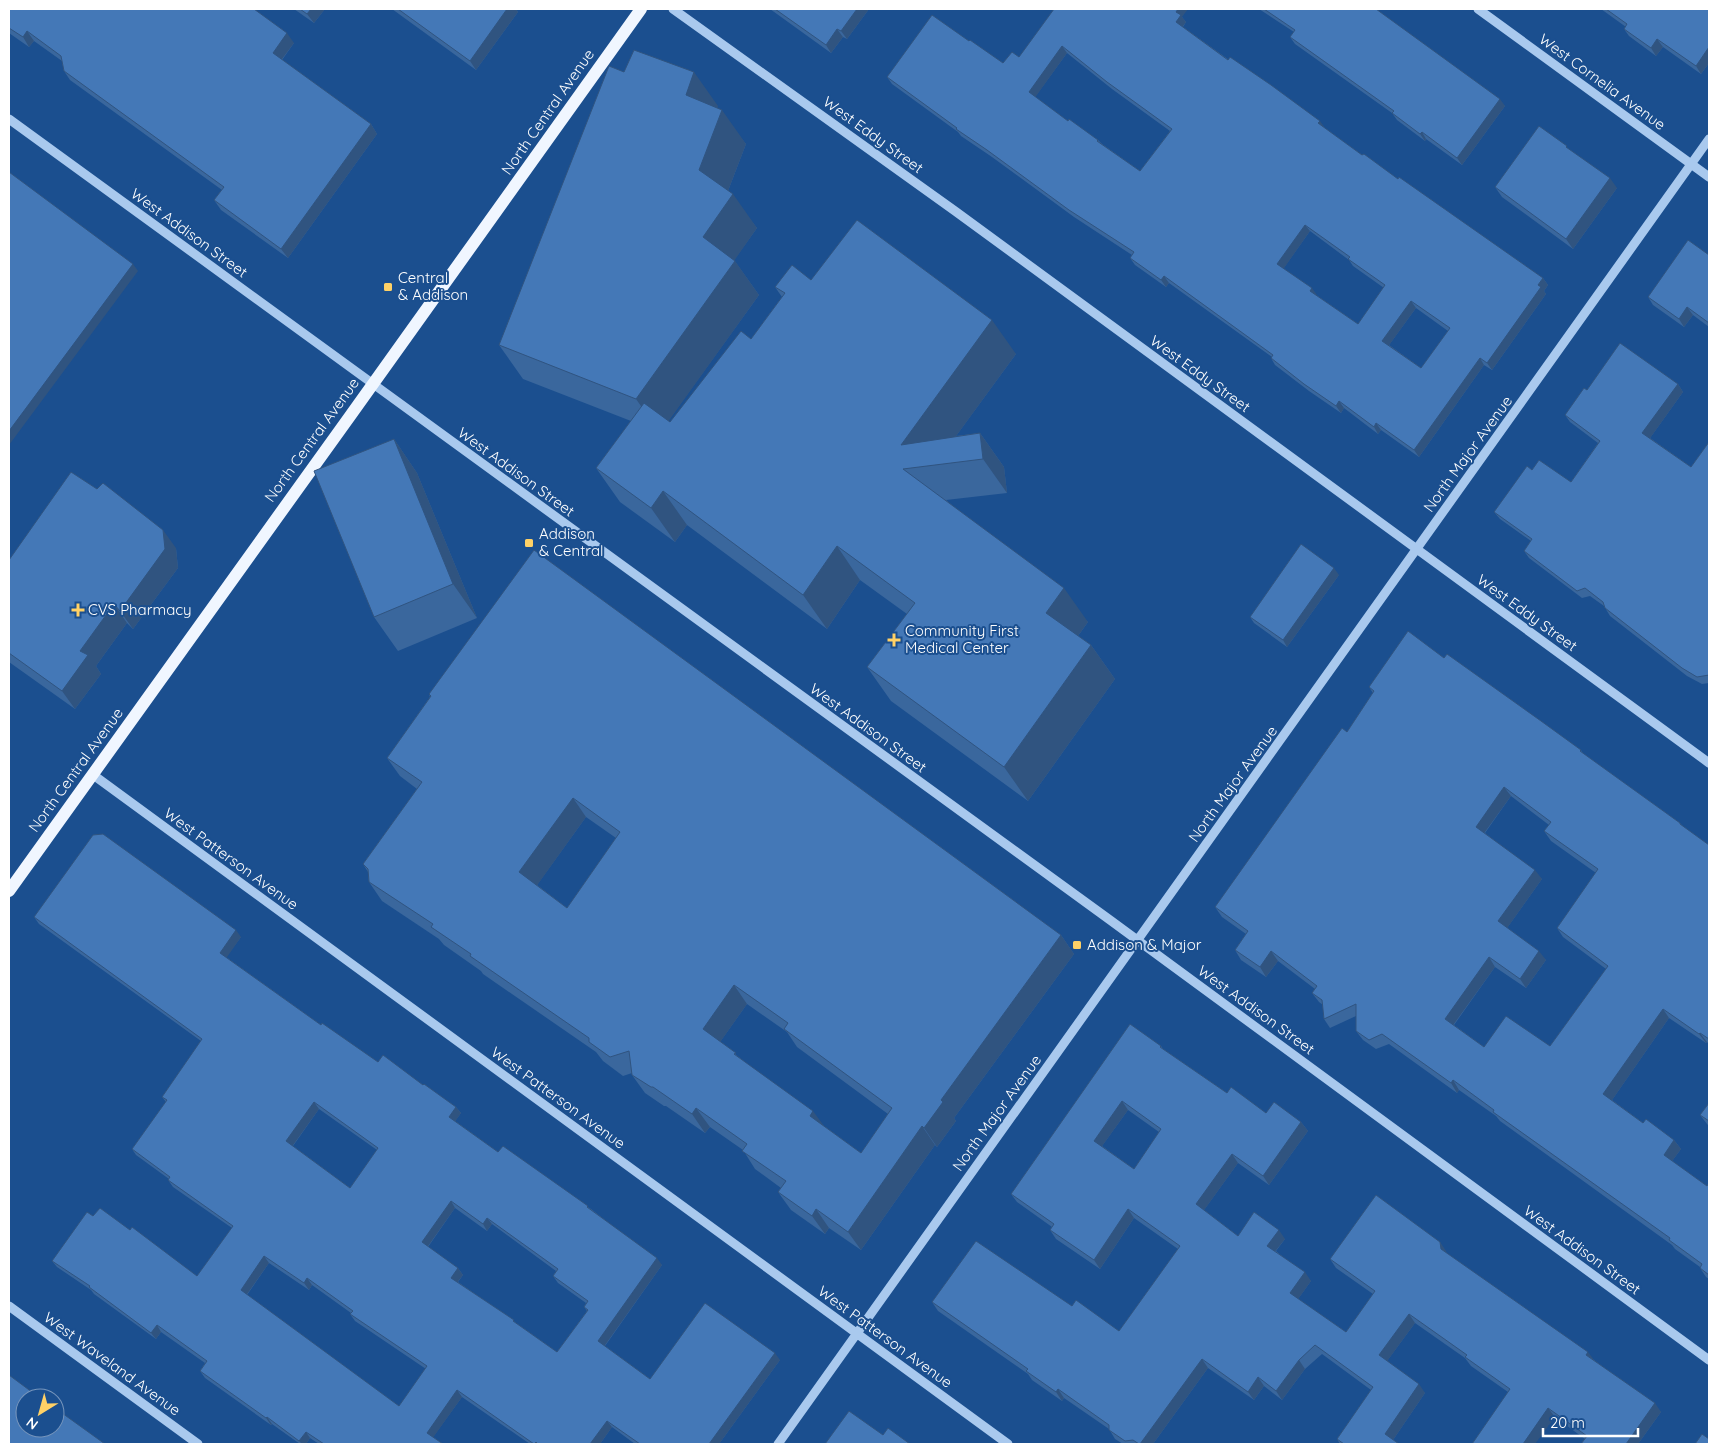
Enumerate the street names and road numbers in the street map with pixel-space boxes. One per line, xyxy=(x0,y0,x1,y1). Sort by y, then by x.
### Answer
street label: West Cornelia Avenue xyxy=(1535,29,1669,134)
street label: North Central Avenue xyxy=(497,45,598,178)
street label: West Eddy Street xyxy=(819,92,927,177)
street label: West Addison Street xyxy=(127,184,251,281)
street label: West Eddy Street xyxy=(1146,331,1254,416)
street label: North Central Avenue xyxy=(260,374,363,506)
street label: North Major Avenue xyxy=(1419,392,1516,516)
street label: West Addison Street xyxy=(454,423,578,520)
street label: West Eddy Street xyxy=(1473,570,1581,655)
street label: West Addison Street xyxy=(806,679,930,776)
street label: North Central Avenue xyxy=(24,704,127,836)
street label: North Major Avenue xyxy=(1184,722,1281,846)
street label: West Patterson Avenue xyxy=(160,803,302,914)
street label: West Addison Street xyxy=(1194,961,1318,1058)
street label: West Patterson Avenue xyxy=(487,1042,629,1153)
street label: North Major Avenue xyxy=(948,1051,1045,1175)
street label: West Addison Street xyxy=(1520,1201,1644,1298)
street label: West Patterson Avenue xyxy=(814,1281,956,1392)
street label: West Waveland Avenue xyxy=(40,1308,184,1420)

